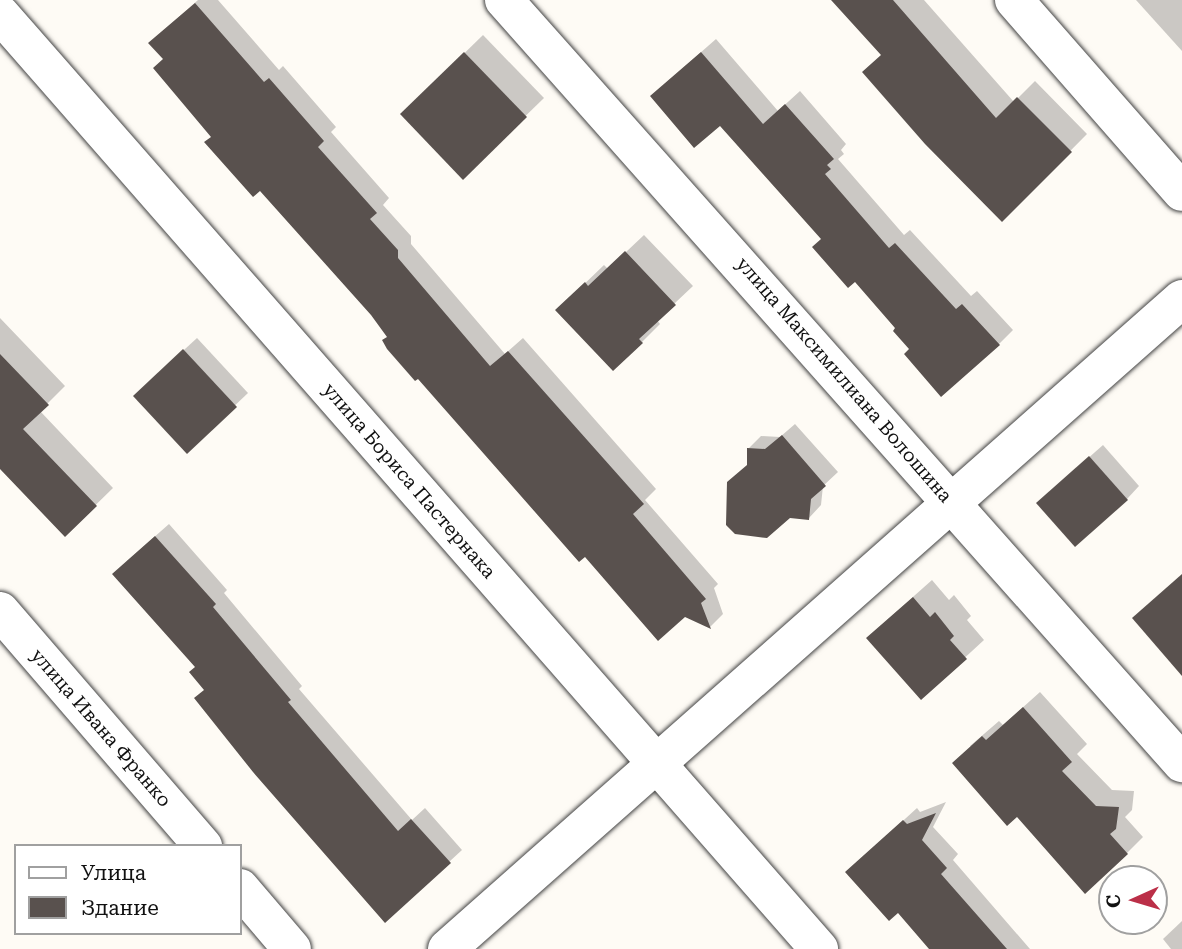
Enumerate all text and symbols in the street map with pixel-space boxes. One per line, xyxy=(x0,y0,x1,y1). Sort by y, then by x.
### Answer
street label: улица Максимилиана Волошина xyxy=(731,253,957,507)
street label: улица Бориса Пастернака xyxy=(318,379,500,583)
street label: улица Ивана Франко xyxy=(26,644,176,812)
legend xyxy=(14,844,242,935)
text: Улица xyxy=(81,861,146,885)
north arrow xyxy=(1098,865,1168,935)
text: С xyxy=(1102,894,1125,909)
text: Здание xyxy=(81,896,159,920)

